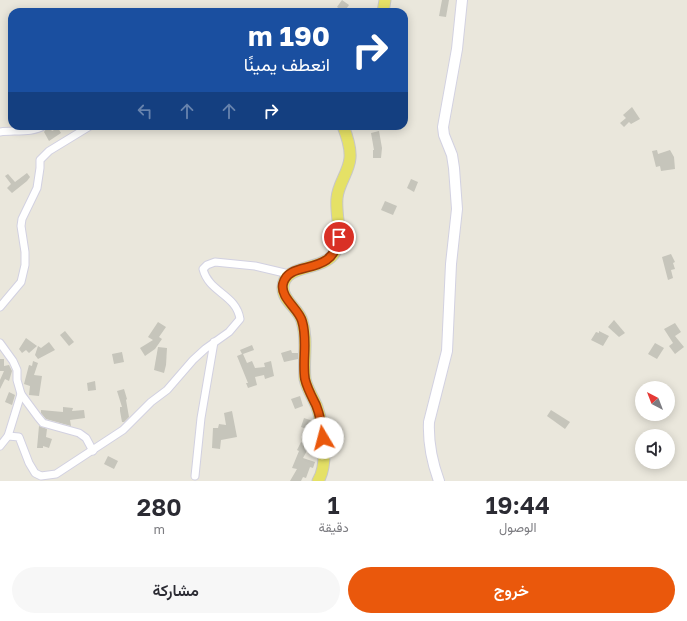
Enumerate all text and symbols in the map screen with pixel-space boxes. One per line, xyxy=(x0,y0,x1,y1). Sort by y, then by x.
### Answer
text: 190 m xyxy=(248,19,330,52)
icon: right xyxy=(344,24,396,76)
text: انعطف يمينًا xyxy=(244,53,330,75)
icon: left xyxy=(134,100,156,122)
icon: ahead xyxy=(176,100,198,122)
icon: ahead xyxy=(218,100,240,122)
icon: right xyxy=(260,100,282,122)
pin xyxy=(322,220,356,254)
icon: arrive xyxy=(328,226,350,248)
north arrow xyxy=(635,381,675,421)
map controls xyxy=(635,381,675,469)
position arrow xyxy=(302,417,344,459)
button: sound xyxy=(635,429,675,469)
text: 1 xyxy=(328,490,340,519)
text: 19:44 xyxy=(485,490,550,519)
text: 280 xyxy=(137,492,182,521)
text: دقيقة xyxy=(319,519,349,535)
text: الوصول xyxy=(499,519,537,535)
text: m xyxy=(154,521,165,537)
button: مشاركة xyxy=(12,567,340,613)
button: خروج xyxy=(348,567,675,613)

